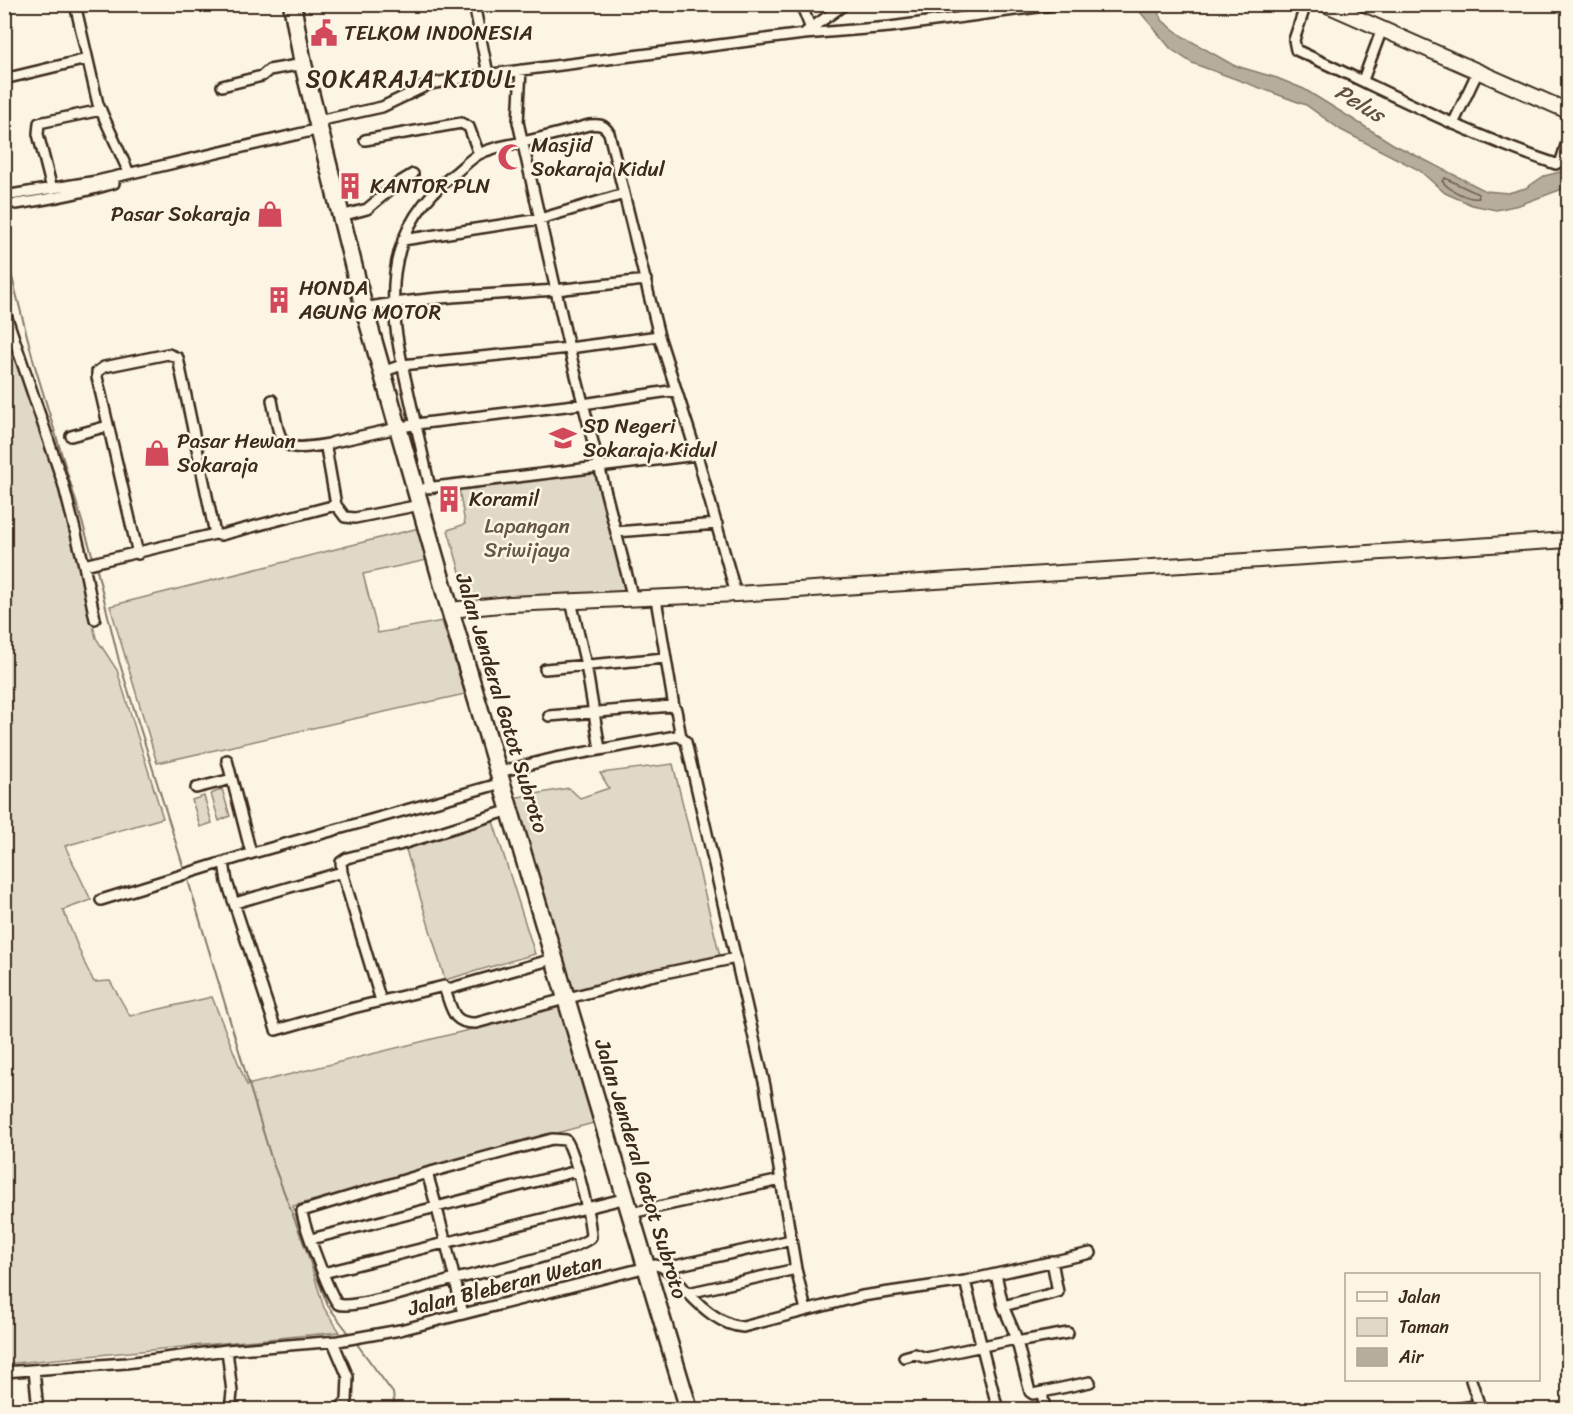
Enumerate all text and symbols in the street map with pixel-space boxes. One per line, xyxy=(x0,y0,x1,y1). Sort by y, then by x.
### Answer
place label: TELKOM INDONESIA xyxy=(344,14,533,52)
public building icon: TELKOM INDONESIA xyxy=(309,18,339,48)
district label: SOKARAJA KIDUL xyxy=(306,58,516,100)
water label: Pelus xyxy=(1327,73,1395,135)
place label: Masjid Sokaraja Kidul xyxy=(531,126,666,188)
mosque icon: Masjid Sokaraja Kidul xyxy=(496,142,526,172)
place label: KANTOR PLN xyxy=(370,167,491,205)
building icon: KANTOR PLN xyxy=(335,171,365,201)
place label: Pasar Sokaraja xyxy=(111,195,250,233)
shop icon: Pasar Sokaraja xyxy=(255,199,285,229)
place label: HONDA AGUNG MOTOR xyxy=(298,269,441,331)
building icon: HONDA AGUNG MOTOR xyxy=(264,285,294,315)
place label: SD Negeri Sokaraja Kidul xyxy=(583,407,718,469)
place label: Pasar Hewan Sokaraja xyxy=(177,422,296,484)
school or university icon: SD Negeri Sokaraja Kidul xyxy=(548,423,578,453)
shop icon: Pasar Hewan Sokaraja xyxy=(142,438,172,468)
place label: Koramil xyxy=(469,480,541,518)
building icon: Koramil xyxy=(434,484,464,514)
park label: Lapangan Sriwijaya xyxy=(484,507,570,569)
street label: Jalan Jenderal Gatot Subroto xyxy=(444,567,560,838)
street label: Jalan Jenderal Gatot Subroto xyxy=(583,1033,699,1304)
street label: Jalan Bleberan Wetan xyxy=(403,1242,606,1328)
legend xyxy=(1345,1273,1540,1381)
text: Jalan xyxy=(1398,1281,1441,1313)
text: Taman xyxy=(1399,1311,1449,1343)
text: Air xyxy=(1398,1341,1425,1373)

